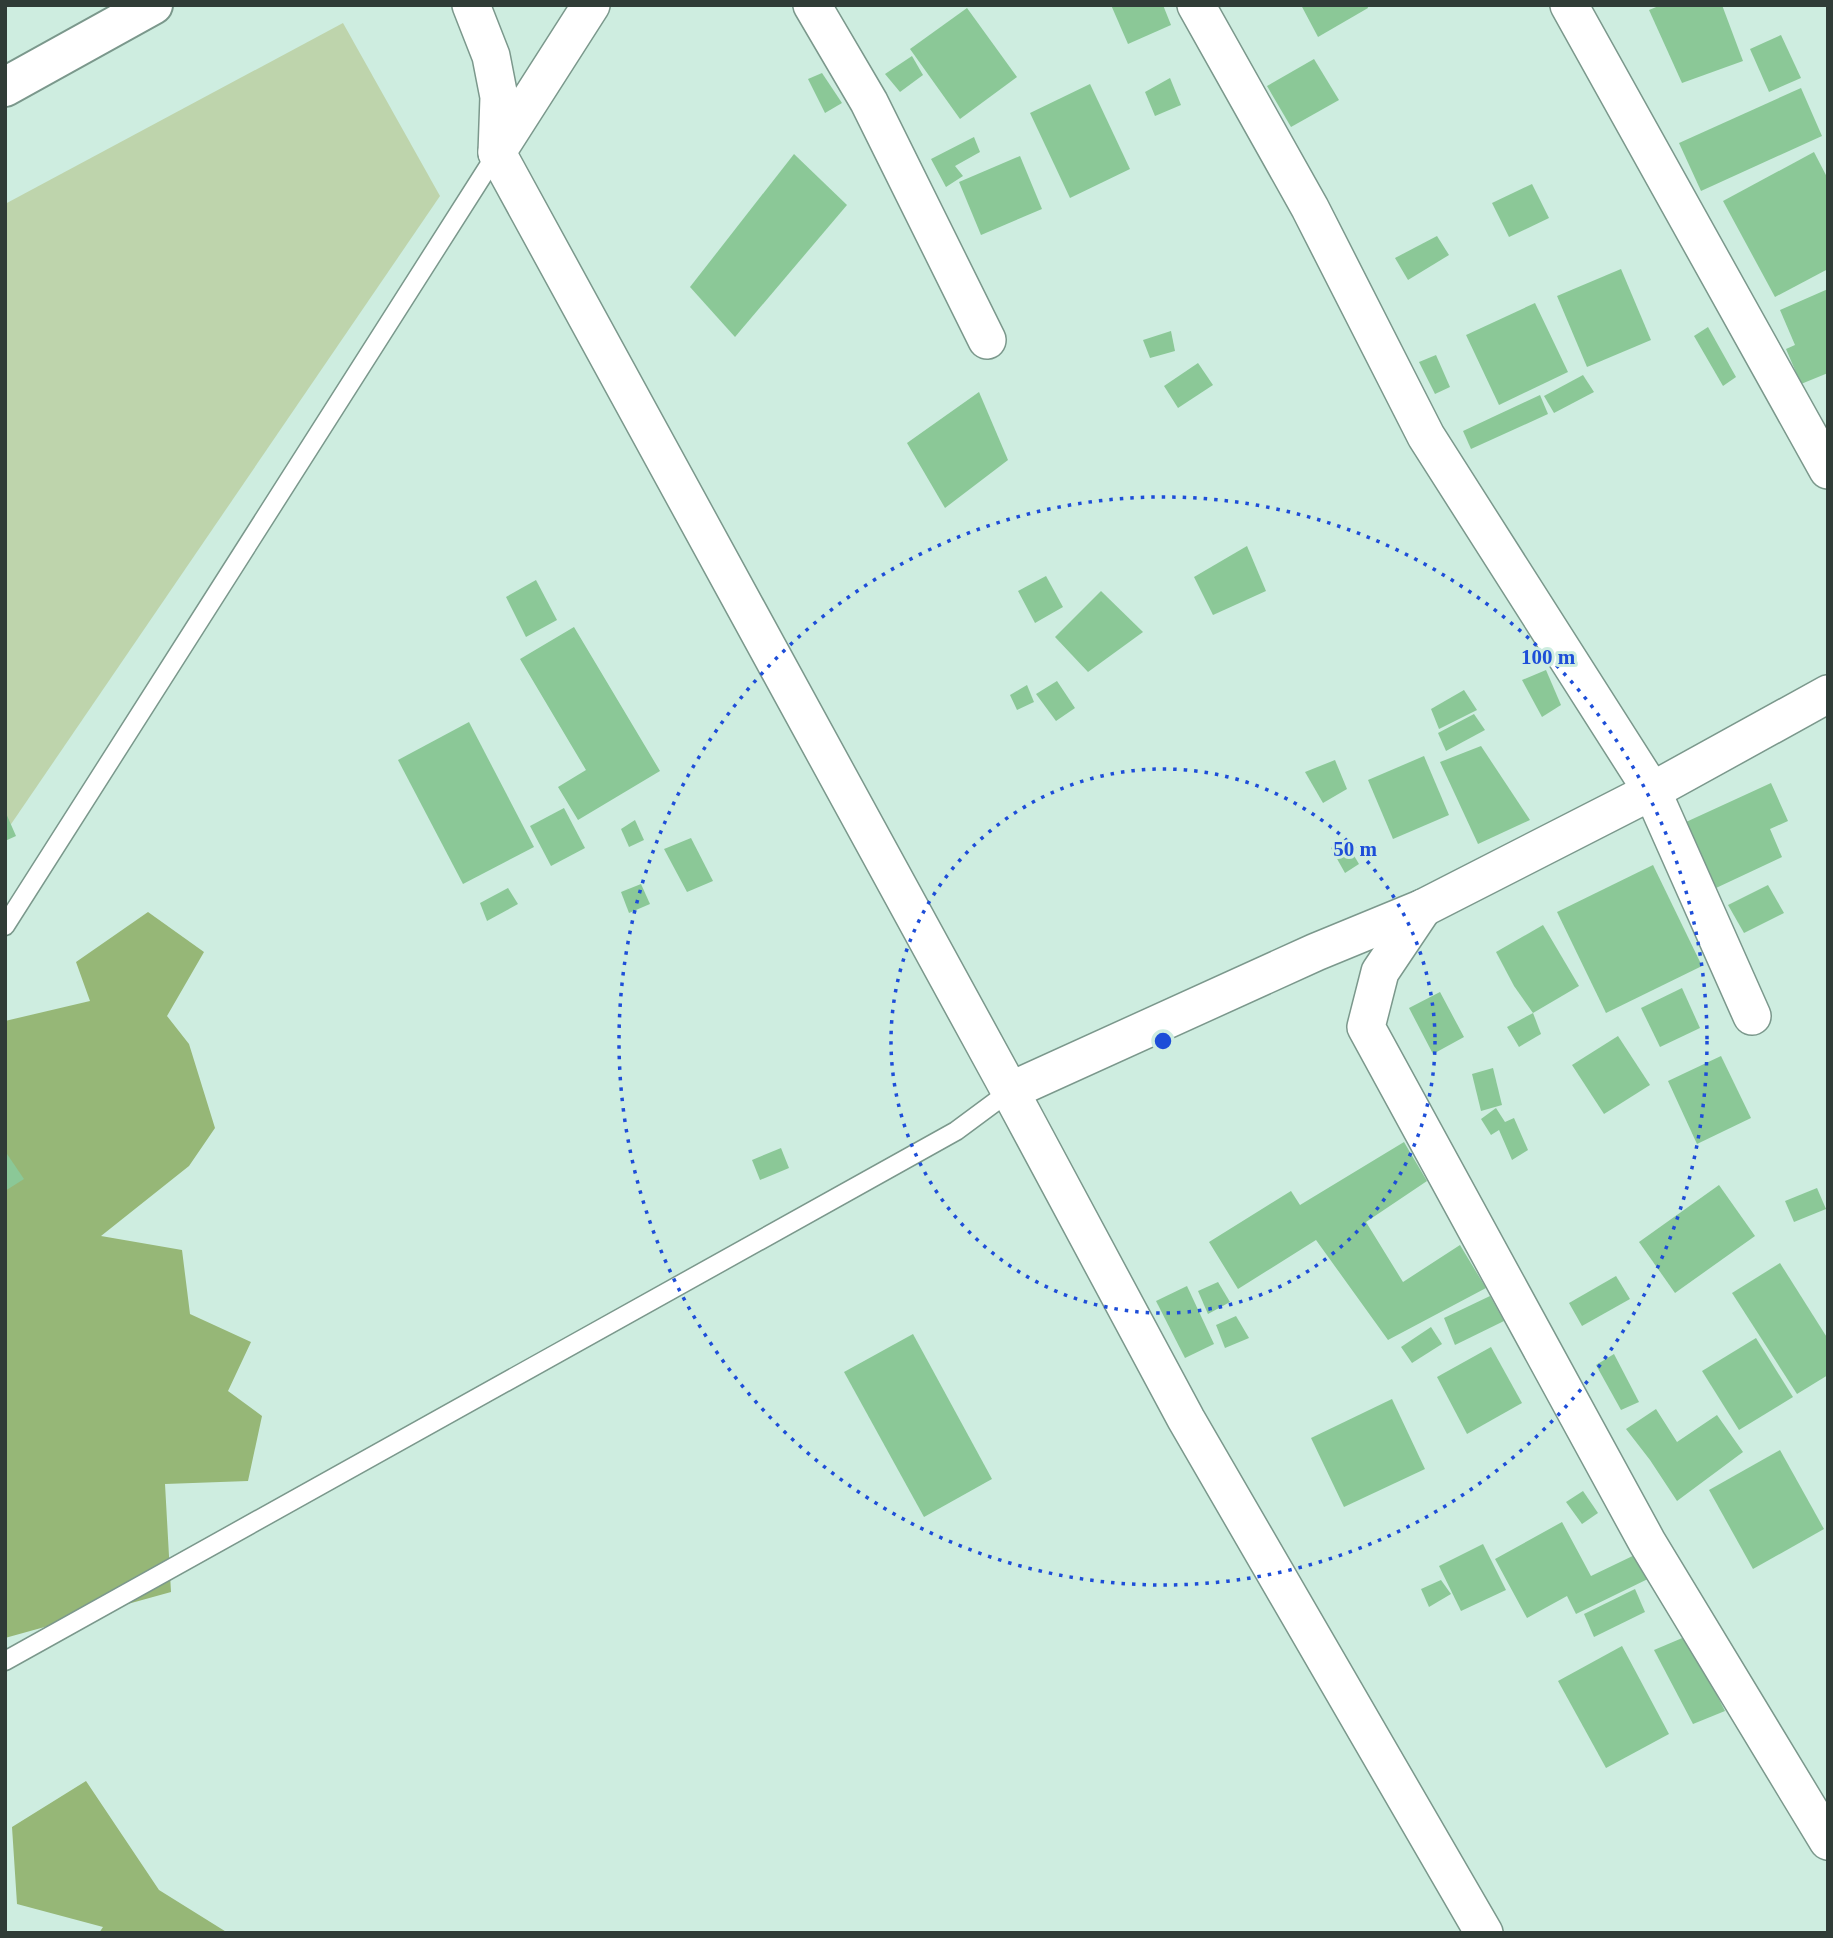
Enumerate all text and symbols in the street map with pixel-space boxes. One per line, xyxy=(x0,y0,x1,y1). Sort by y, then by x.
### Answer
text: 100 m xyxy=(1521,645,1576,669)
text: 50 m xyxy=(1333,837,1377,861)
centre of rings xyxy=(1151,1029,1175,1053)

